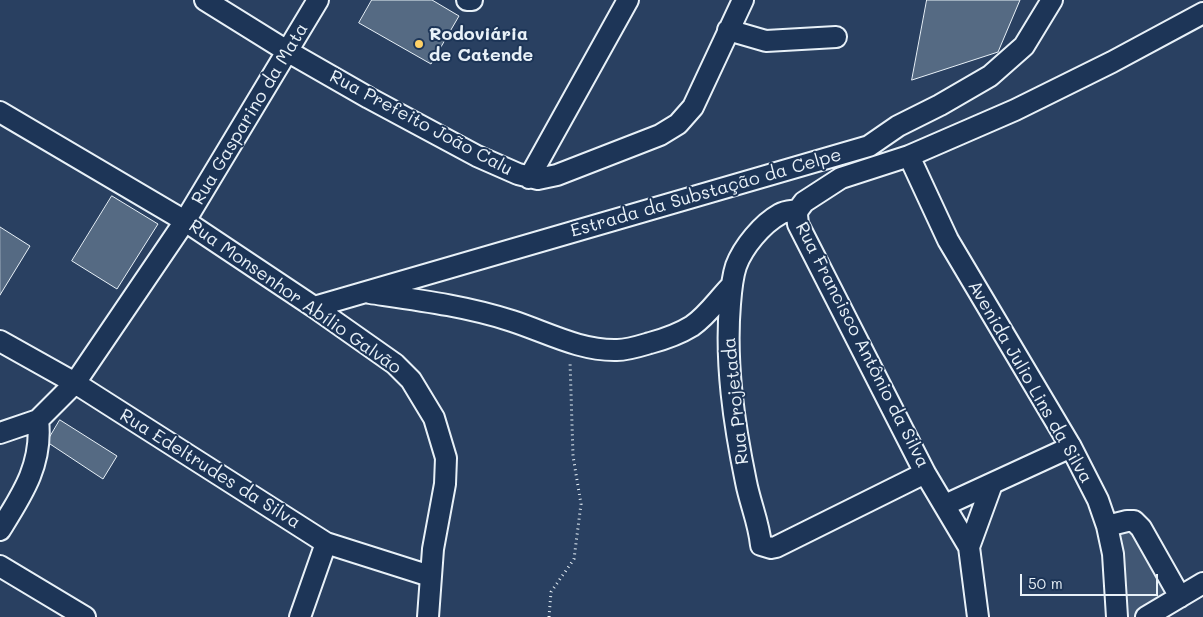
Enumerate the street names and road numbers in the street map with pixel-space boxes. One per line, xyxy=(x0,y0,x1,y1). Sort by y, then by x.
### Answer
street label: Rua Gasparino da Mata xyxy=(187,19,313,209)
street label: Rua Prefeito João Calu xyxy=(326,66,516,180)
street label: Estrada da Substação da Celpe xyxy=(568,144,844,242)
street label: Rua Monsenhor Abílio Galvão xyxy=(185,215,405,379)
street label: Rua Francisco Antônio da Silva xyxy=(790,219,934,471)
street label: Avenida Julio Lins da Silva xyxy=(963,277,1097,487)
street label: Rua Projetada xyxy=(719,336,753,466)
street label: Rua Edeltrudes da Silva xyxy=(116,404,304,534)

